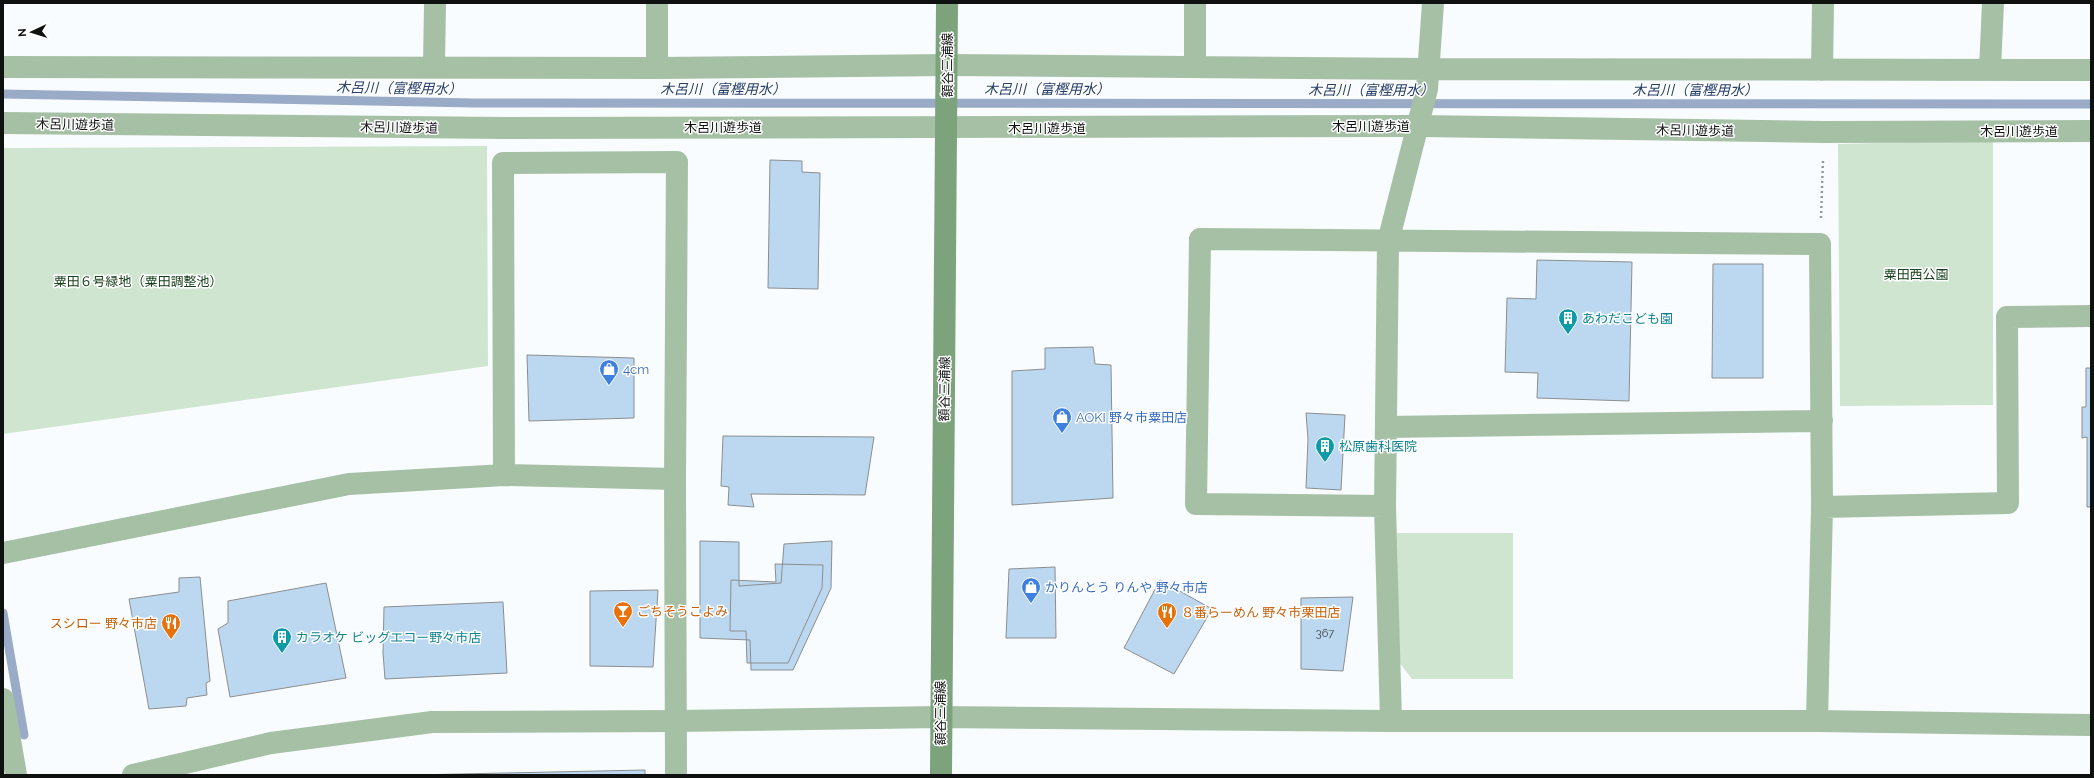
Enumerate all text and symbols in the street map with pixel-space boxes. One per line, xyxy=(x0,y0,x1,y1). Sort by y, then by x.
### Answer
north arrow xyxy=(12,12,52,52)
text: N xyxy=(16,28,29,37)
street label: 額谷三浦線 xyxy=(940,32,955,98)
water label: 木呂川（富樫用水） xyxy=(336,79,462,97)
water label: 木呂川（富樫用水） xyxy=(660,81,786,97)
water label: 木呂川（富樫用水） xyxy=(984,81,1110,97)
water label: 木呂川（富樫用水） xyxy=(1308,82,1434,98)
water label: 木呂川（富樫用水） xyxy=(1632,82,1758,98)
street label: 木呂川遊歩道 xyxy=(36,116,114,133)
street label: 木呂川遊歩道 xyxy=(360,119,438,136)
street label: 木呂川遊歩道 xyxy=(1332,119,1410,134)
street label: 木呂川遊歩道 xyxy=(684,120,762,135)
street label: 木呂川遊歩道 xyxy=(1008,121,1086,136)
street label: 木呂川遊歩道 xyxy=(1656,122,1734,139)
street label: 木呂川遊歩道 xyxy=(1980,124,2058,139)
park label: 粟田西公園 xyxy=(1883,267,1949,282)
park label: 粟田６号緑地（粟田調整池） xyxy=(53,274,223,289)
building icon: あわだこども園 xyxy=(1557,307,1579,335)
place label: あわだこども園 xyxy=(1582,311,1673,326)
street label: 額谷三浦線 xyxy=(936,356,953,422)
shop icon: 4cm xyxy=(598,358,620,386)
place label: 4cm xyxy=(623,362,649,377)
shop icon: AOKI 野々市粟田店 xyxy=(1051,406,1073,434)
place label: AOKI 野々市粟田店 xyxy=(1076,410,1187,425)
building icon: 松原歯科医院 xyxy=(1314,435,1336,463)
place label: 松原歯科医院 xyxy=(1339,439,1417,454)
shop icon: かりんとう りんや 野々市店 xyxy=(1020,576,1042,604)
place label: かりんとう りんや 野々市店 xyxy=(1045,580,1208,595)
bar icon: ごちそうこよみ xyxy=(612,600,634,628)
restaurant icon: ８番らーめん 野々市栗田店 xyxy=(1156,601,1178,629)
place label: ごちそうこよみ xyxy=(637,604,728,619)
place label: ８番らーめん 野々市栗田店 xyxy=(1181,605,1340,620)
restaurant icon: スシロー 野々市店 xyxy=(160,612,182,640)
place label: スシロー 野々市店 xyxy=(50,616,157,631)
building icon: カラオケ ビッグエコー野々市店 xyxy=(271,626,293,654)
house number: 367 xyxy=(1316,627,1334,640)
place label: カラオケ ビッグエコー野々市店 xyxy=(296,630,481,645)
street label: 額谷三浦線 xyxy=(933,680,948,746)

